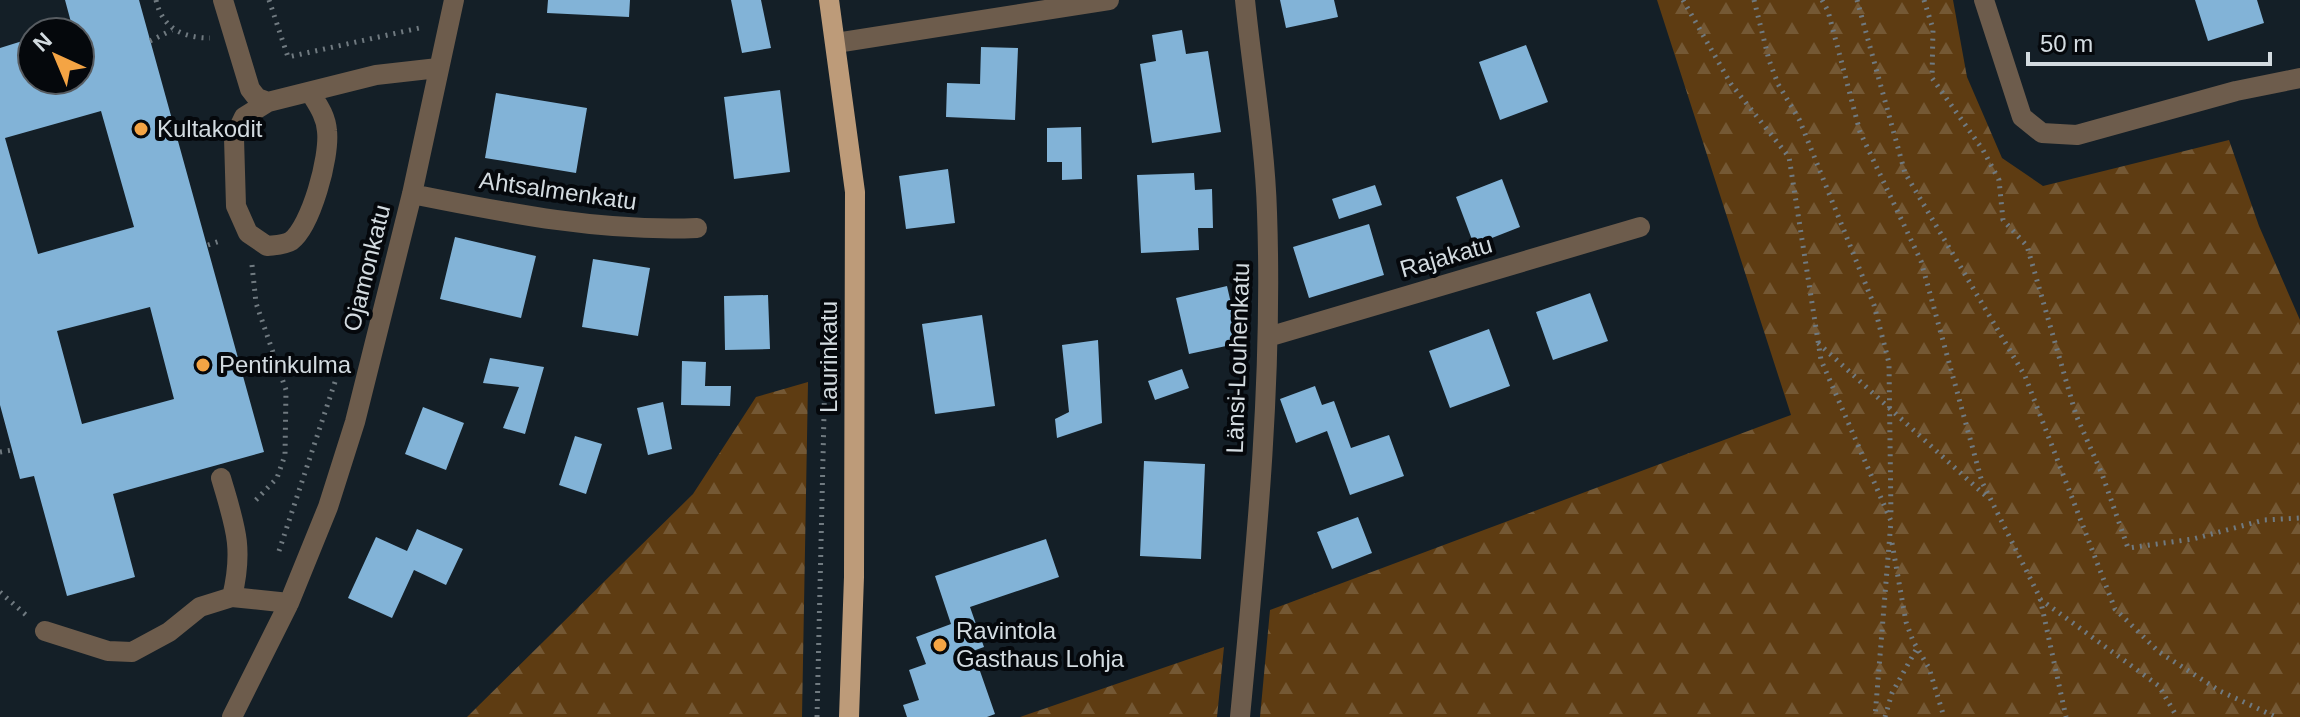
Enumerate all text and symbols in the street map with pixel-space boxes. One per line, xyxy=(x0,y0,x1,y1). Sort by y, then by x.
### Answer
north arrow xyxy=(16,16,96,96)
scale bar xyxy=(2028,16,2270,66)
text: N xyxy=(28,27,57,56)
text: 50 m xyxy=(2040,30,2093,57)
place label: Kultakodit xyxy=(157,115,263,142)
marker: Kultakodit xyxy=(132,120,150,138)
street label: Ahtsalmenkatu xyxy=(478,166,639,215)
street label: Ojamonkatu xyxy=(338,202,395,334)
street label: Rajakatu xyxy=(1397,230,1495,283)
street label: Länsi-Louhenkatu xyxy=(1221,262,1254,454)
street label: Laurinkatu xyxy=(815,301,842,413)
place label: Pentinkulma xyxy=(219,351,352,378)
marker: Pentinkulma xyxy=(194,356,212,374)
place label: Ravintola Gasthaus Lohja xyxy=(956,617,1125,672)
marker: Ravintola Gasthaus Lohja xyxy=(931,636,949,654)

